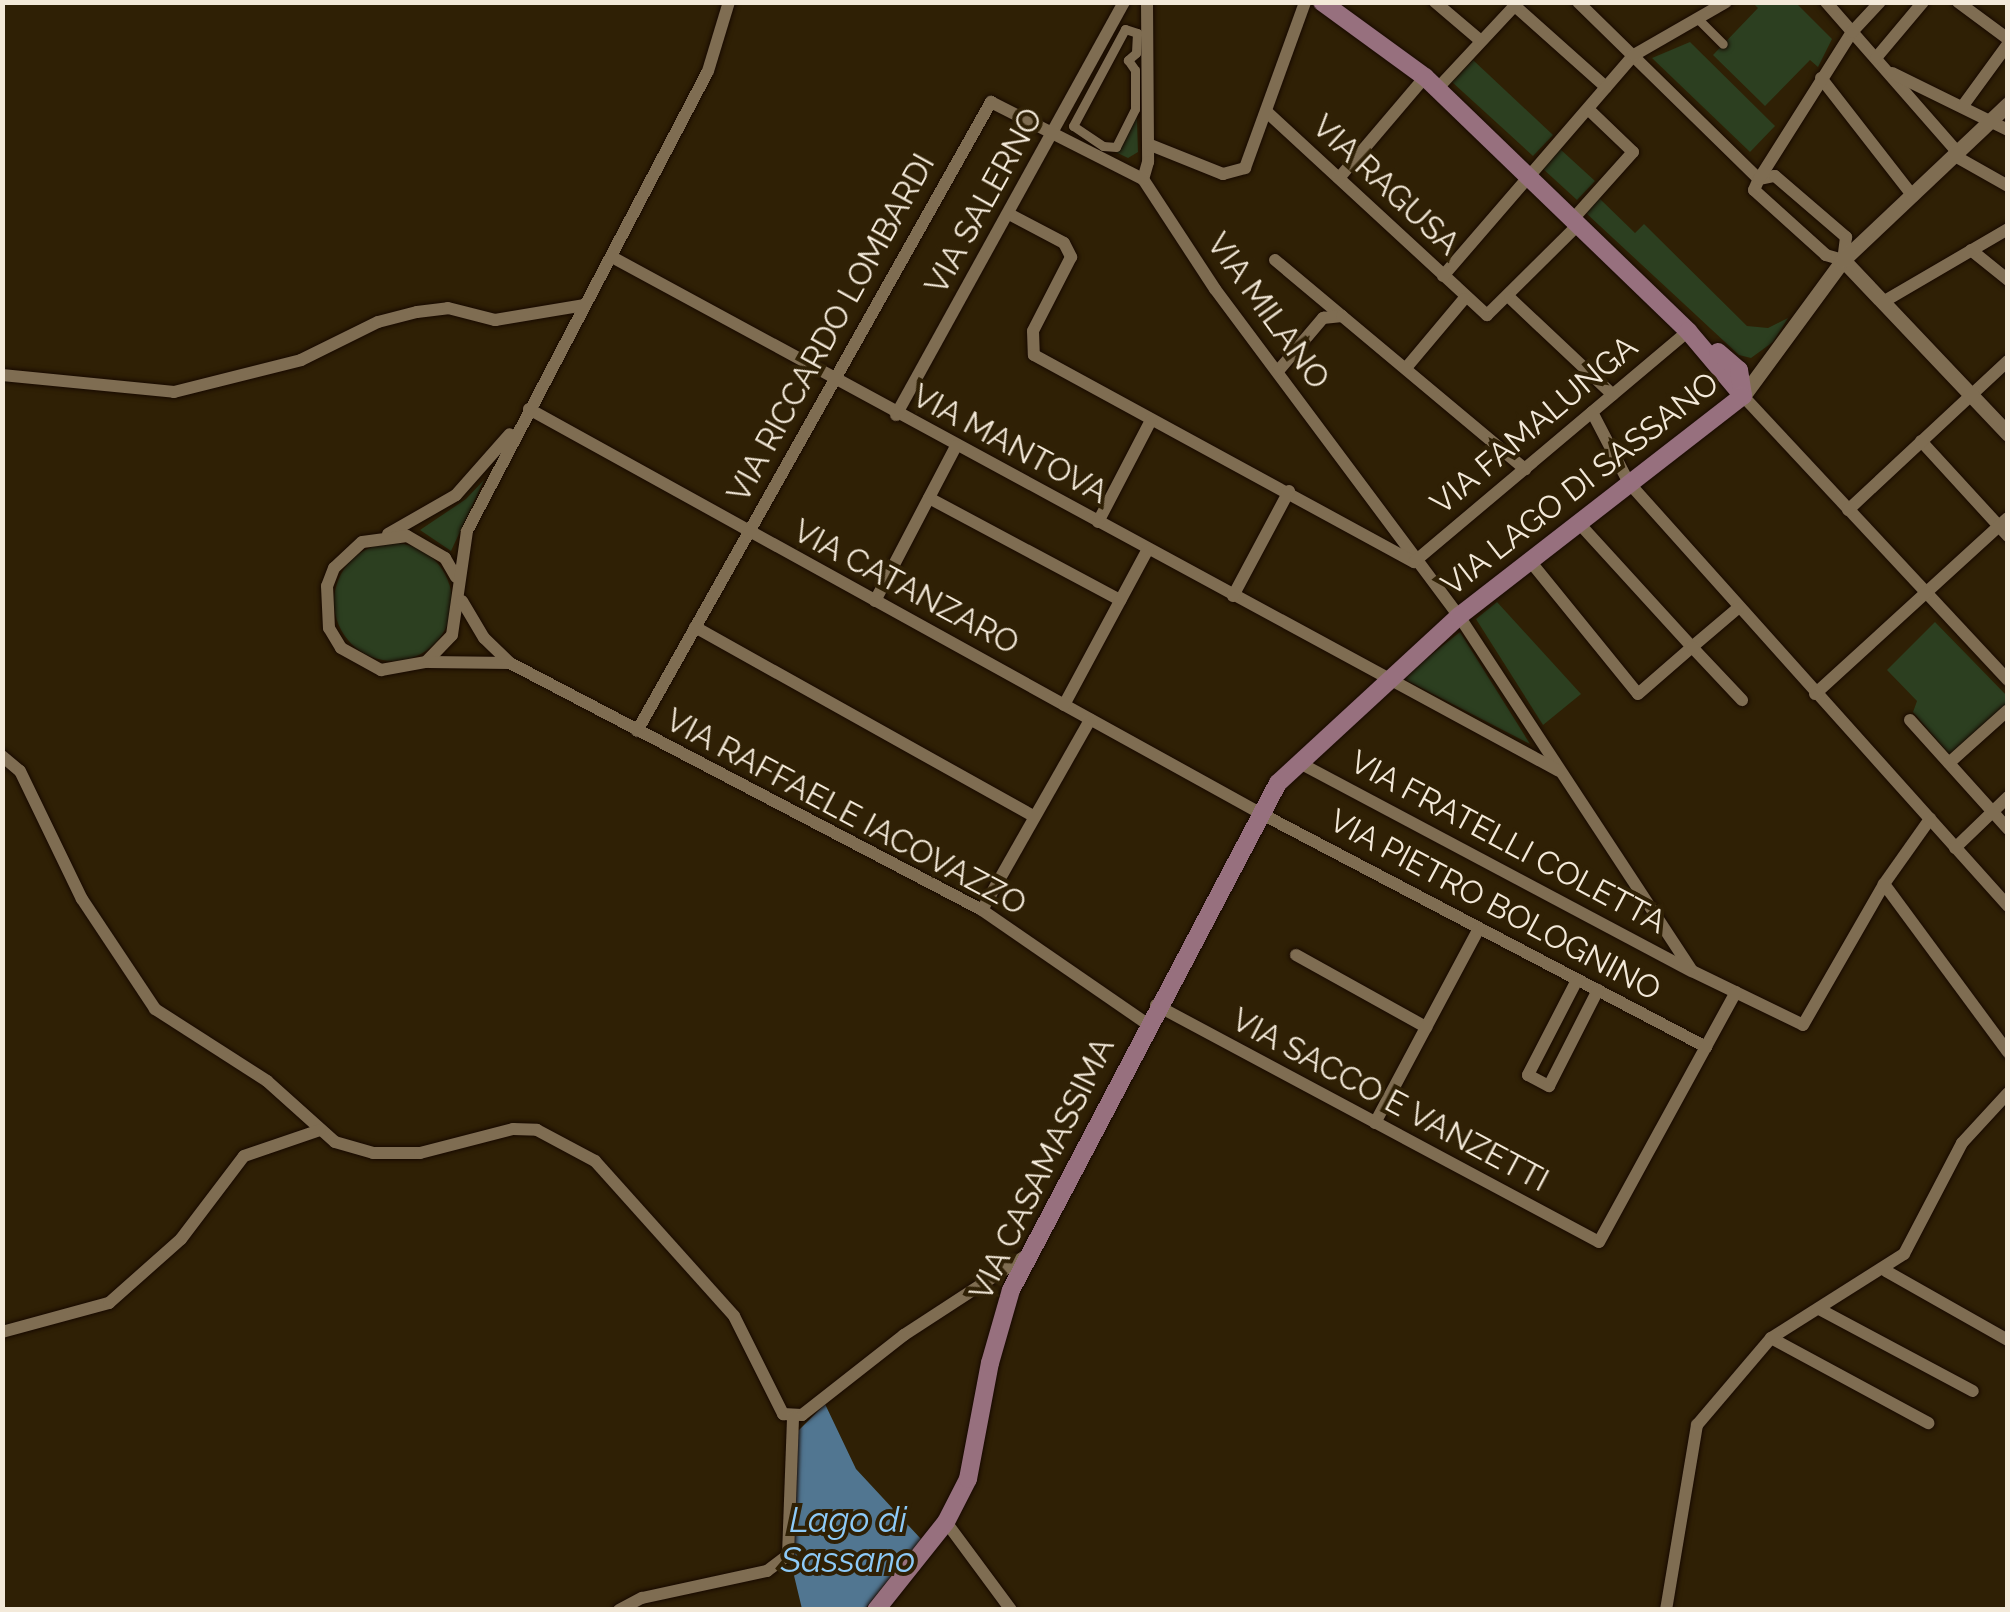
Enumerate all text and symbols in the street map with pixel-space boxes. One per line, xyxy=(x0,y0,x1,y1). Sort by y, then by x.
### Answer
street label: VIA SALERNO xyxy=(917,101,1051,301)
street label: VIA RAGUSA xyxy=(1304,107,1468,263)
street label: VIA RICCARDO LOMBARDI xyxy=(719,147,943,509)
street label: VIA MILANO xyxy=(1198,225,1338,397)
street label: VIA FAMALUNGA xyxy=(1423,327,1645,523)
street label: VIA LAGO DI SASSANO xyxy=(1433,364,1727,604)
street label: VIA MANTOVA xyxy=(905,376,1115,512)
street label: VIA CATANZARO xyxy=(786,511,1026,663)
street label: VIA RAFFAELE IACOVAZZO xyxy=(659,700,1033,924)
street label: VIA FRATELLI COLETTA xyxy=(1343,742,1673,942)
street label: VIA PIETRO BOLOGNINO xyxy=(1322,801,1668,1009)
street label: VIA SACCO E VANZETTI xyxy=(1224,1000,1556,1200)
street label: VIA CASAMASSIMA xyxy=(961,1031,1123,1307)
water label: Lago di Sassano xyxy=(781,1499,915,1581)

